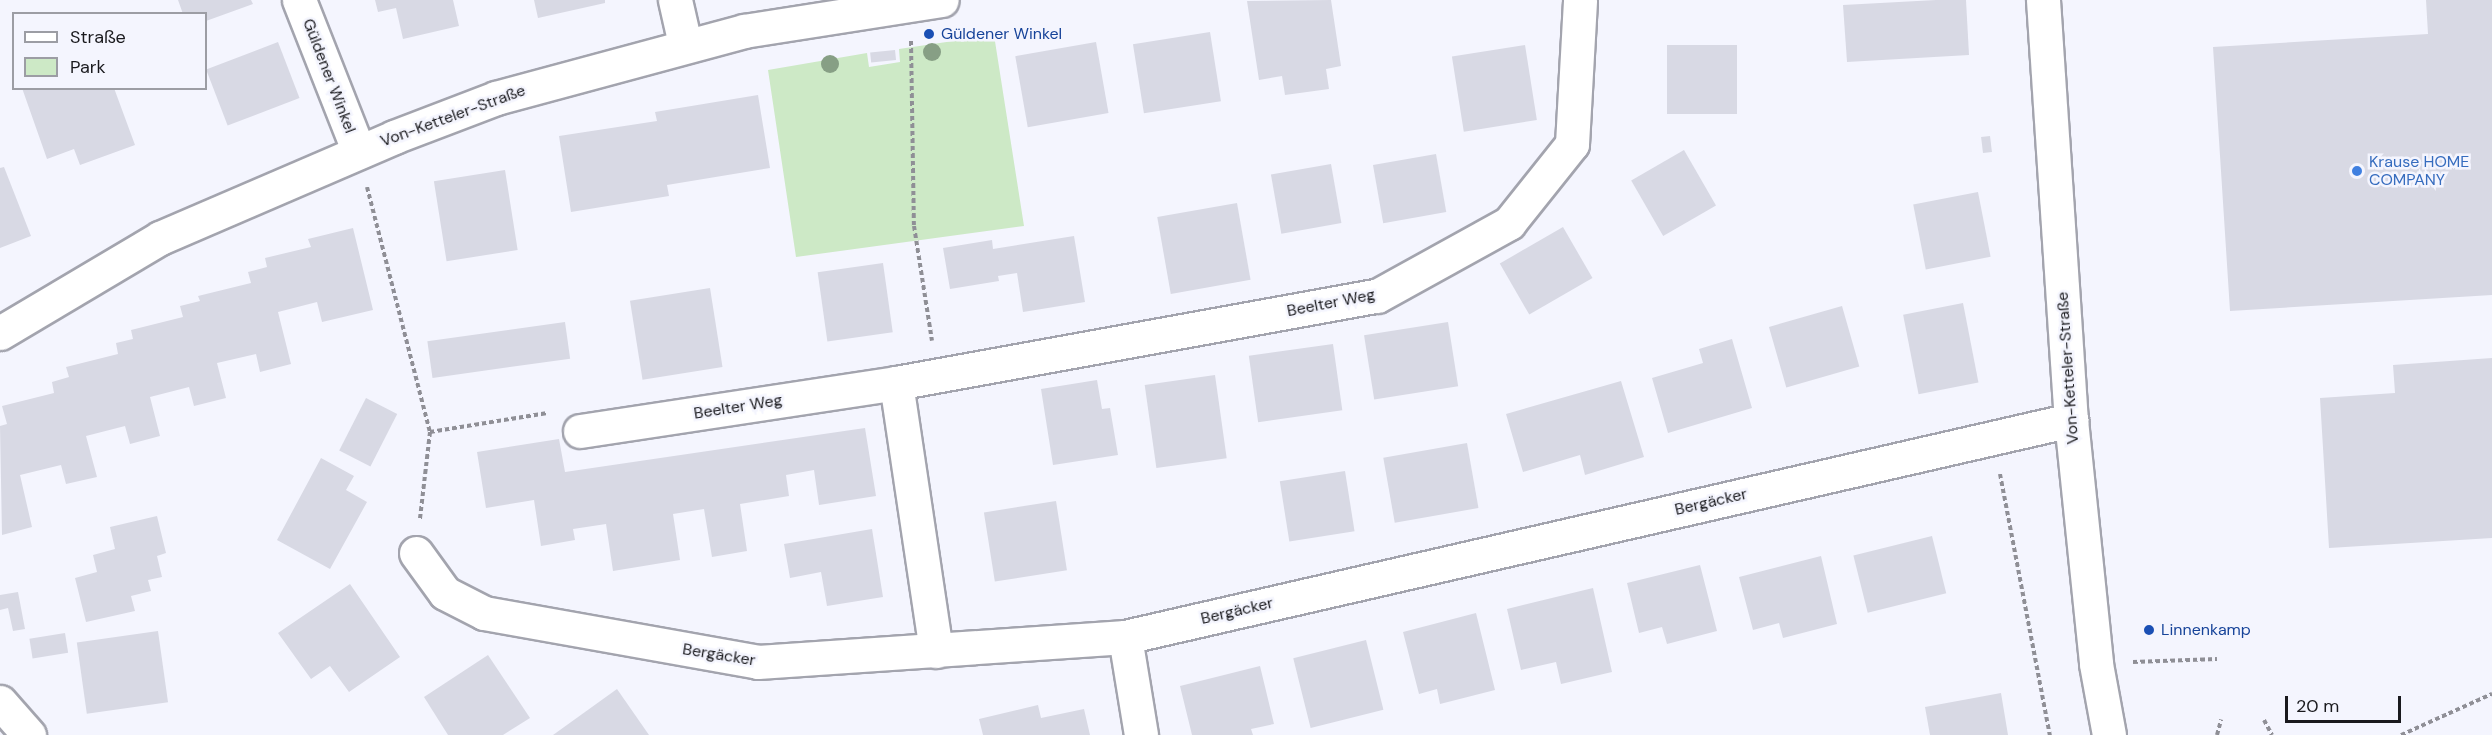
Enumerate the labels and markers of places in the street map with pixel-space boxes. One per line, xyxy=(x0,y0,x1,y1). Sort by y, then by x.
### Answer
place label: Güldener Winkel xyxy=(941,24,1062,44)
marker: Güldener Winkel xyxy=(922,27,936,41)
place label: Krause HOME COMPANY xyxy=(2369,152,2469,190)
marker: Krause HOME COMPANY xyxy=(2350,164,2364,178)
place label: Linnenkamp xyxy=(2161,620,2251,640)
marker: Linnenkamp xyxy=(2142,623,2156,637)

